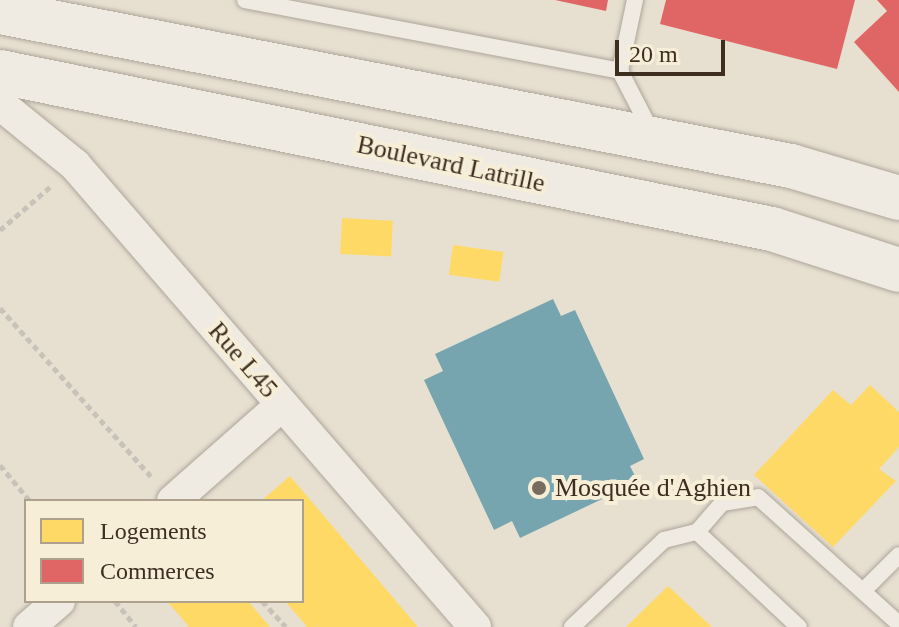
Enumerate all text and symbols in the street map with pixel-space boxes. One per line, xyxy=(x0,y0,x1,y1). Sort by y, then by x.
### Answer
scale bar xyxy=(619,24,729,74)
text: 20 m xyxy=(629,41,678,67)
street label: Boulevard Latrille xyxy=(354,129,548,199)
street label: Rue L45 xyxy=(202,316,284,404)
place label: Mosquée d'Aghien xyxy=(555,472,751,504)
marker: Mosquée d'Aghien xyxy=(530,479,548,497)
legend xyxy=(24,499,304,603)
text: Logements xyxy=(100,518,207,544)
text: Commerces xyxy=(100,558,215,584)

